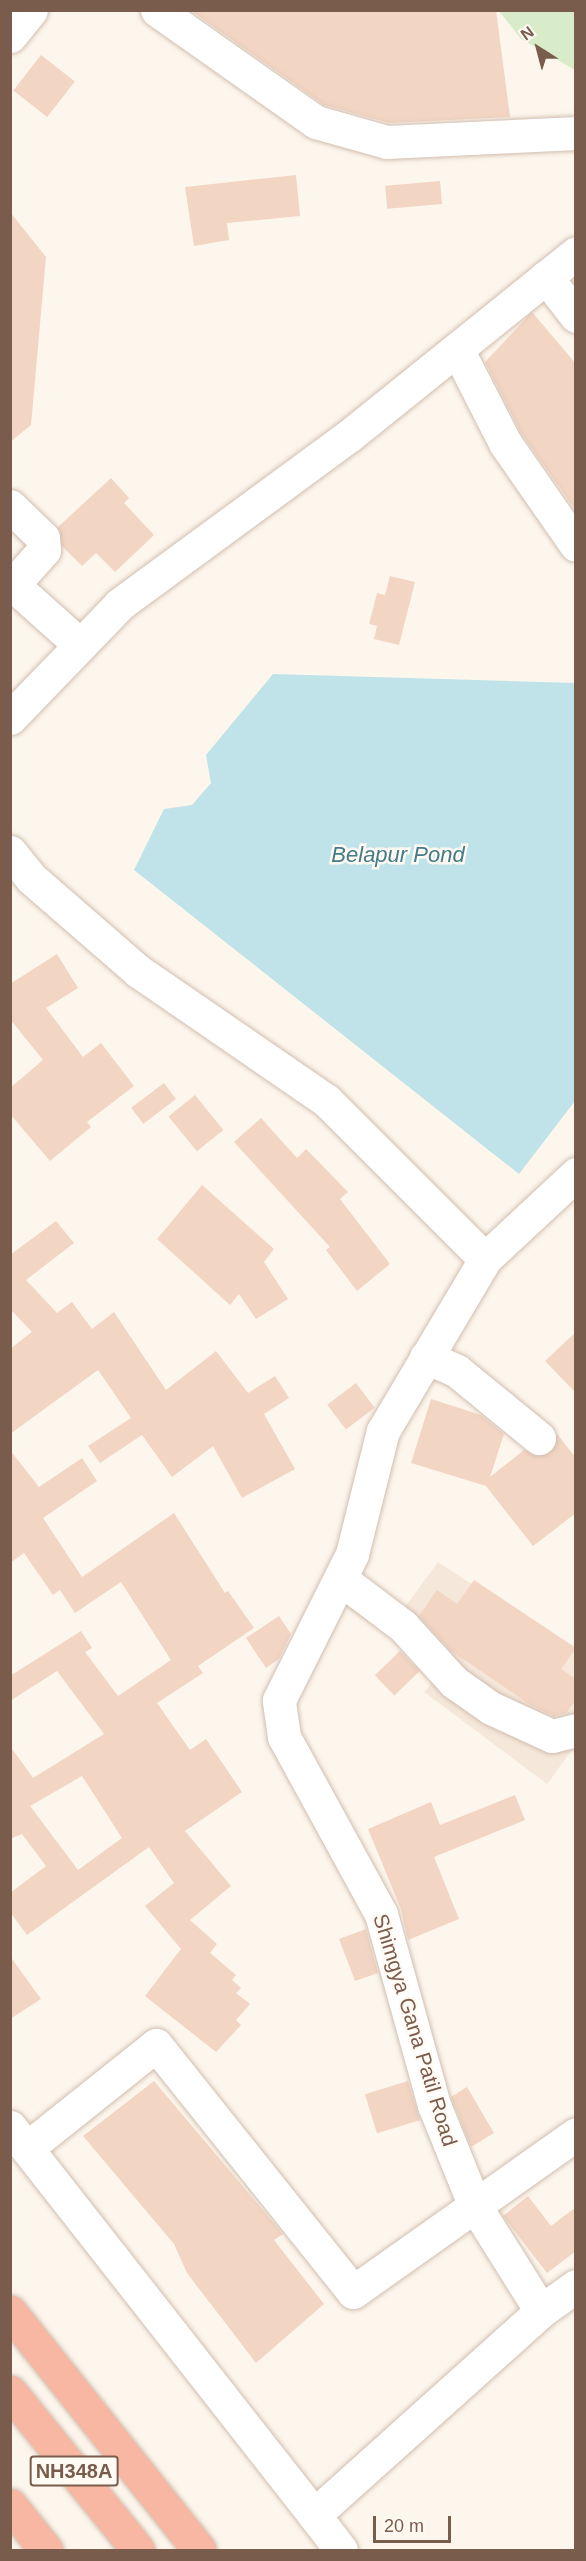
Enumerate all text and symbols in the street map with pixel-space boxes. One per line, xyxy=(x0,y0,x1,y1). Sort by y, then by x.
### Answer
north arrow xyxy=(508,18,568,78)
text: N xyxy=(517,23,537,43)
water label: Belapur Pond xyxy=(331,842,465,868)
street label: Shimgya Gana Patil Road xyxy=(368,1911,462,2149)
road number: NH348A xyxy=(29,2454,119,2488)
scale bar xyxy=(376,2504,454,2542)
text: 20 m xyxy=(384,2516,424,2536)

